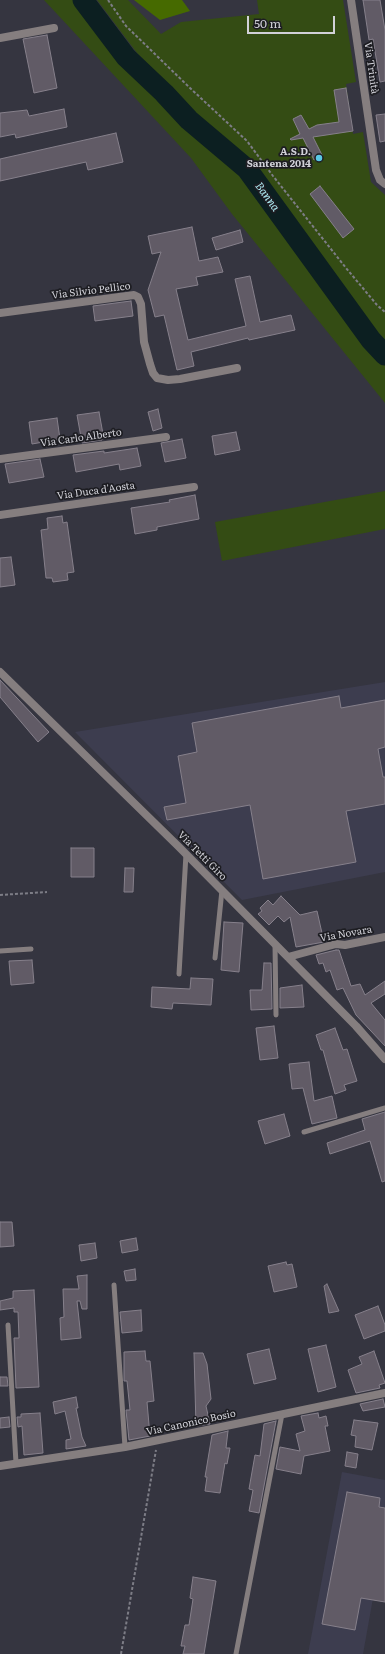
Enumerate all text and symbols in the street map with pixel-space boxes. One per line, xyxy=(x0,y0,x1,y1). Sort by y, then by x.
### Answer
scale bar xyxy=(249,8,337,34)
text: 50 m xyxy=(254,14,281,32)
street label: Via Trinità xyxy=(361,41,381,95)
place label: A.S.D. Santena 2014 xyxy=(247,146,311,170)
marker: A.S.D. Santena 2014 xyxy=(314,153,324,163)
water label: Banna xyxy=(252,180,282,214)
street label: Via Silvio Pellico xyxy=(51,280,131,302)
street label: Via Carlo Alberto xyxy=(39,426,123,450)
street label: Via Duca d'Aosta xyxy=(56,480,136,502)
street label: Via Tetti Giro xyxy=(175,829,229,883)
street label: Via Novara xyxy=(319,924,373,944)
street label: Via Canonico Bosio xyxy=(145,1408,237,1438)

